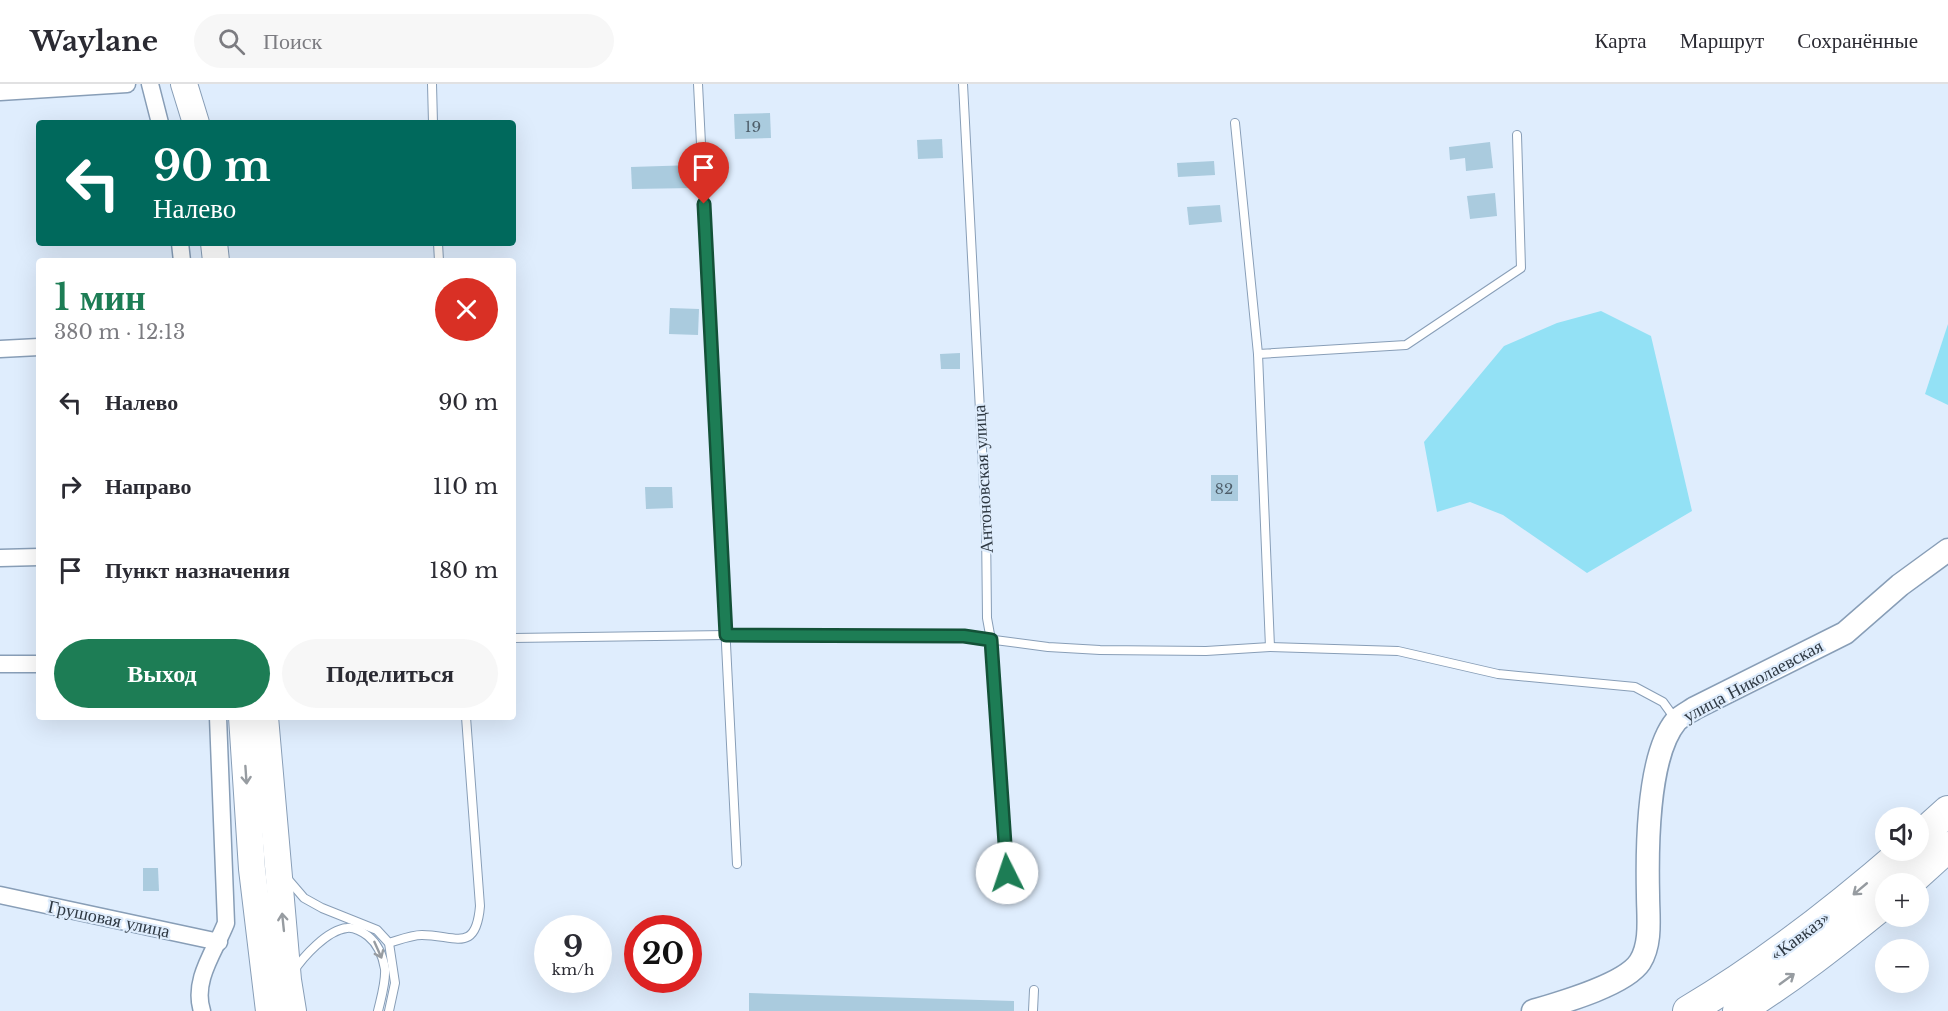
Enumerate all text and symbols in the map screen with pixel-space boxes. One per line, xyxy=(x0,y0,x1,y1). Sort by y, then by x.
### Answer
search box xyxy=(194,14,614,68)
text: Waylane xyxy=(30,24,158,59)
icon: search xyxy=(215,25,248,58)
text: Поиск xyxy=(263,28,322,55)
text: Карта xyxy=(1595,28,1647,54)
text: Маршрут xyxy=(1680,28,1764,54)
text: Сохранённые xyxy=(1797,28,1918,54)
house number: 19 xyxy=(745,117,761,136)
text: 90 m xyxy=(153,140,271,192)
pin xyxy=(678,142,729,204)
icon: left xyxy=(54,144,132,222)
icon: arrive xyxy=(687,151,720,184)
text: Налево xyxy=(153,192,236,225)
text: 1 мин xyxy=(54,275,146,320)
button: close xyxy=(435,278,498,341)
text: 380 m · 12:13 xyxy=(54,320,185,344)
icon: left xyxy=(54,386,87,419)
text: Налево xyxy=(105,389,178,416)
text: 90 m xyxy=(438,389,498,416)
street label: Антоновская улица xyxy=(968,404,998,554)
icon: right xyxy=(54,470,87,503)
text: Направо xyxy=(105,473,191,500)
text: 110 m xyxy=(433,473,498,500)
house number: 82 xyxy=(1215,479,1233,498)
icon: arrive xyxy=(54,554,87,587)
text: Пункт назначения xyxy=(105,557,290,584)
text: 180 m xyxy=(429,557,498,584)
street label: улица Николаевская xyxy=(1679,635,1827,727)
button: Выход xyxy=(54,639,270,708)
button: Поделиться xyxy=(282,639,498,708)
one-way arrow xyxy=(241,765,252,785)
map controls xyxy=(1875,807,1929,993)
button: sound xyxy=(1875,807,1929,861)
position arrow xyxy=(975,841,1039,905)
button: + xyxy=(1875,873,1929,927)
one-way arrow xyxy=(1852,882,1868,895)
street label: Грушовая улица xyxy=(46,895,172,943)
street label: «Кавказ» xyxy=(1766,906,1834,966)
one-way arrow xyxy=(277,913,288,933)
speed limit sign: 20 xyxy=(624,915,702,993)
text: 9 xyxy=(563,928,583,965)
button: − xyxy=(1875,939,1929,993)
one-way arrow xyxy=(373,941,384,959)
text: km/h xyxy=(552,960,594,979)
one-way arrow xyxy=(1778,973,1794,985)

